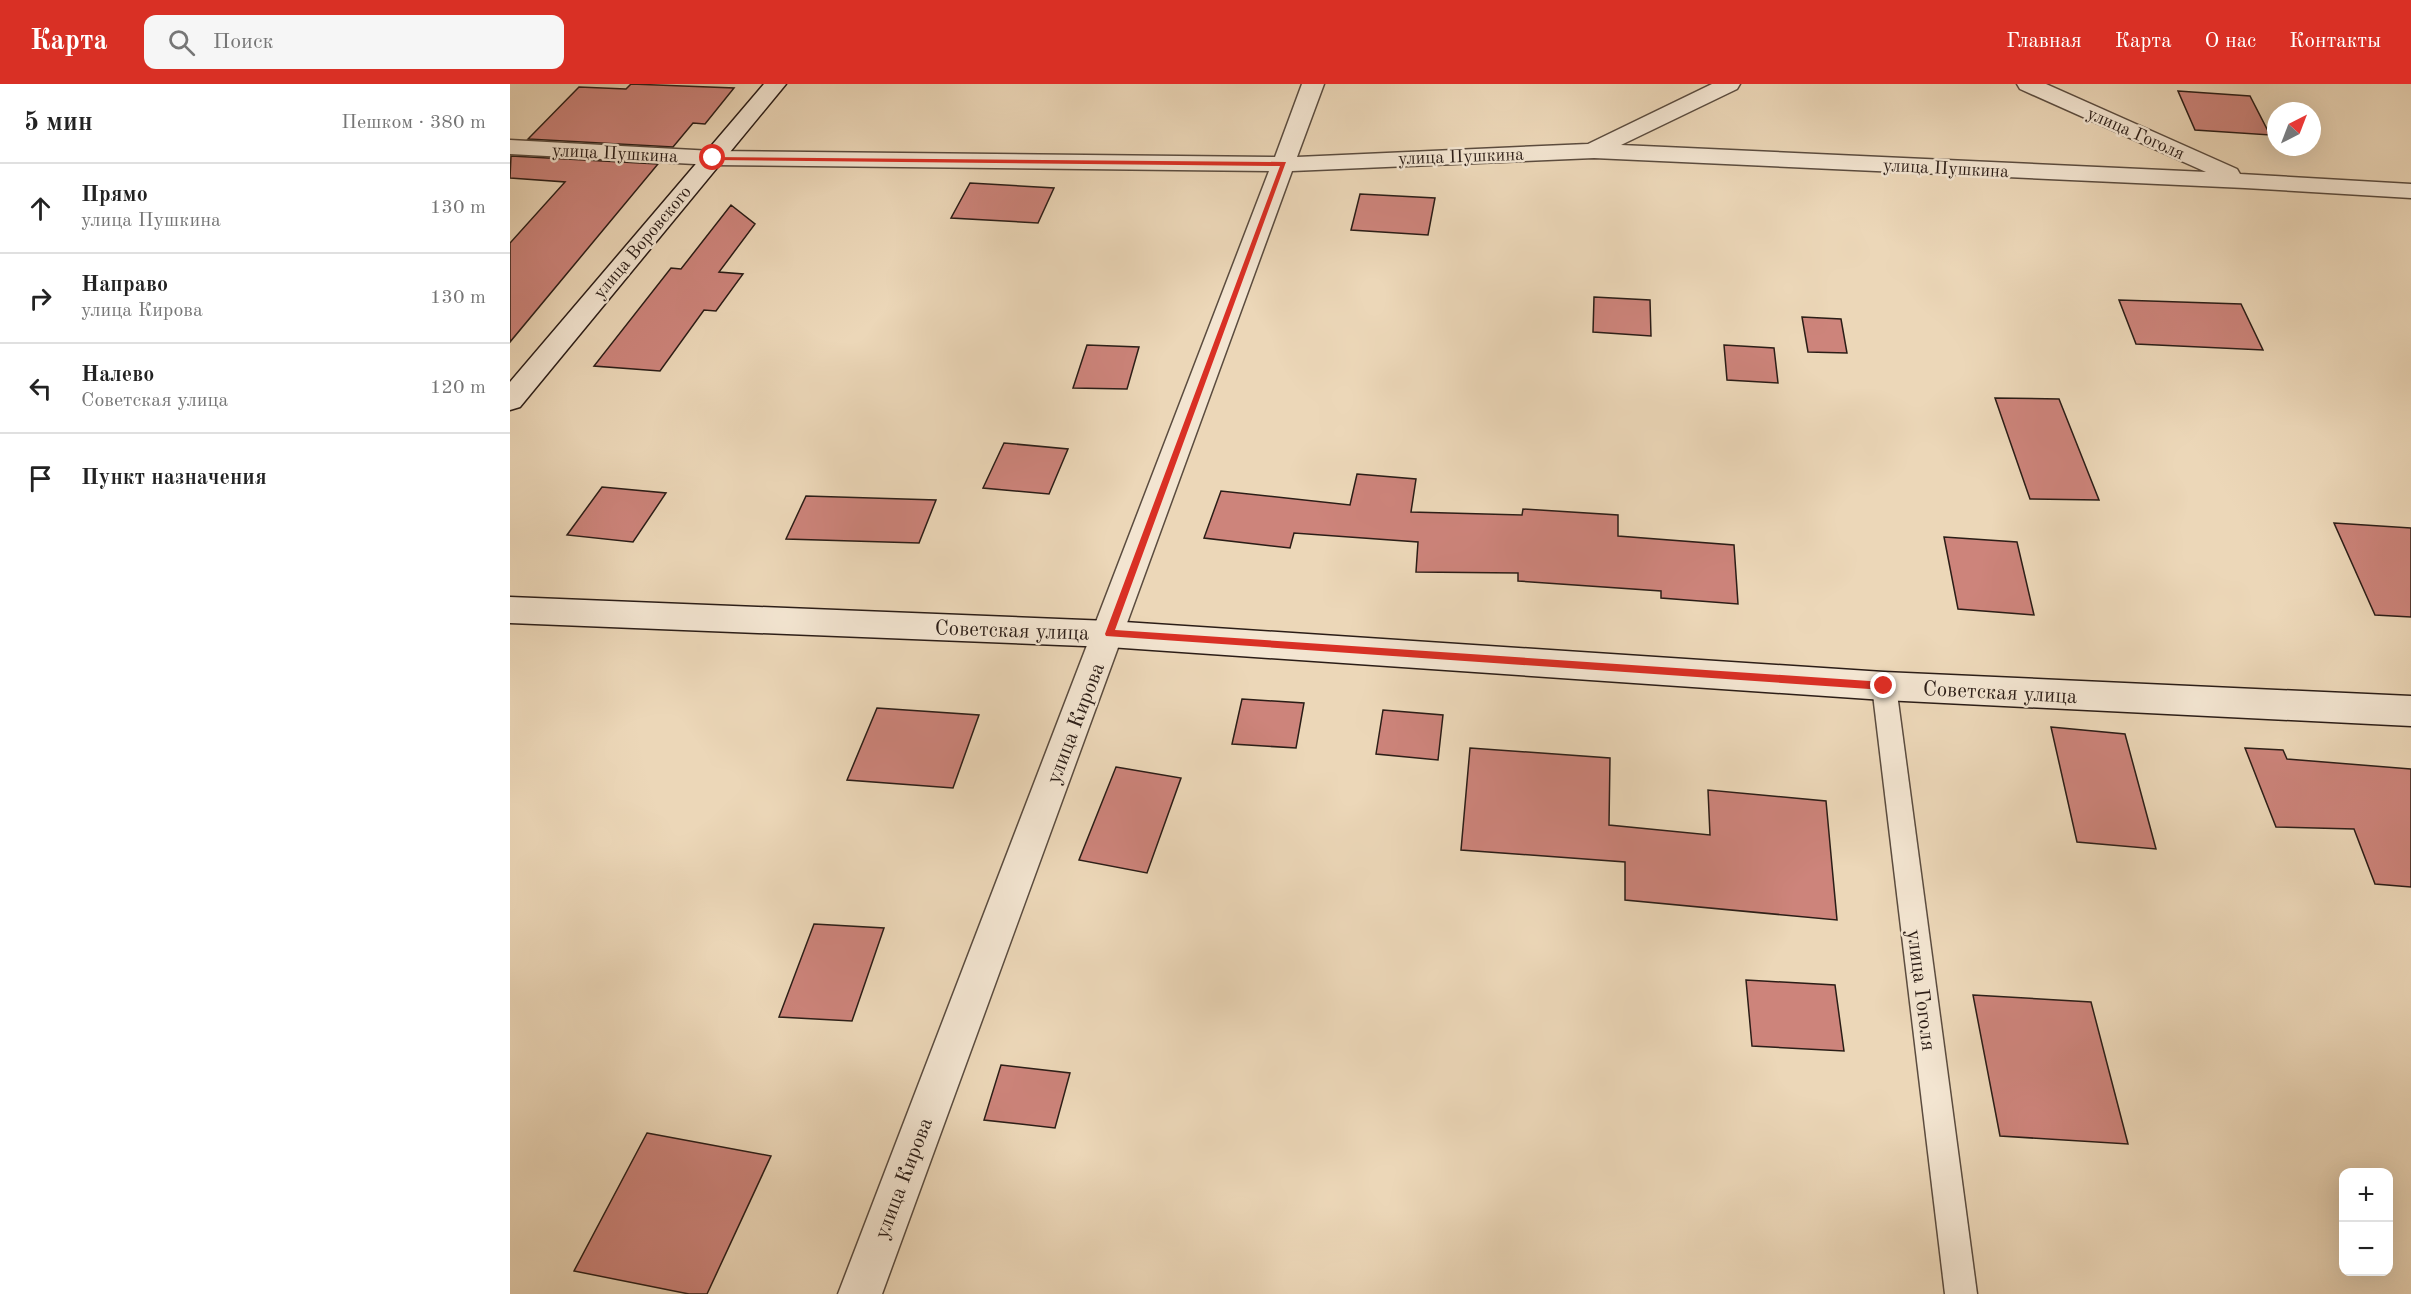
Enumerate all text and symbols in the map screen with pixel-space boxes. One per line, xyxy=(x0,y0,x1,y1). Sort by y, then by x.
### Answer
search box xyxy=(144,15,564,69)
icon: search xyxy=(165,26,198,59)
text: Карта xyxy=(30,28,108,56)
text: Поиск xyxy=(213,31,274,53)
text: Главная xyxy=(2006,31,2082,52)
text: Карта xyxy=(2115,31,2172,52)
text: О нас xyxy=(2205,31,2256,52)
text: Контакты xyxy=(2289,31,2381,52)
north arrow xyxy=(2267,102,2321,156)
street label: улица Гоголя xyxy=(2084,104,2187,163)
text: 5 мин xyxy=(24,110,93,136)
text: Пешком · 380 m xyxy=(341,113,486,133)
street label: улица Пушкина xyxy=(552,142,678,166)
route start xyxy=(699,144,725,170)
street label: улица Пушкина xyxy=(1398,146,1524,168)
street label: улица Пушкина xyxy=(1883,157,2009,181)
street label: улица Воровского xyxy=(591,183,695,302)
text: Прямо xyxy=(81,184,148,206)
icon: ahead xyxy=(24,192,57,225)
text: 130 m xyxy=(430,198,486,218)
text: улица Пушкина xyxy=(81,211,221,231)
text: Направо xyxy=(81,274,168,296)
icon: right xyxy=(24,282,57,315)
text: 130 m xyxy=(430,288,486,308)
text: улица Кирова xyxy=(81,301,203,321)
text: Налево xyxy=(81,364,154,386)
icon: left xyxy=(24,372,57,405)
text: 120 m xyxy=(430,378,486,398)
text: Советская улица xyxy=(81,391,228,411)
icon: arrive xyxy=(24,462,57,495)
text: Пункт назначения xyxy=(81,467,267,489)
street label: Советская улица xyxy=(934,618,1090,645)
street label: улица Кирова xyxy=(1044,660,1109,787)
route end xyxy=(1870,672,1896,698)
street label: Советская улица xyxy=(1922,679,2078,708)
street label: улица Гоголя xyxy=(1903,928,1938,1052)
street label: улица Кирова xyxy=(872,1115,937,1242)
map controls xyxy=(2339,1168,2393,1276)
button: + xyxy=(2339,1168,2393,1222)
button: − xyxy=(2339,1222,2393,1276)

